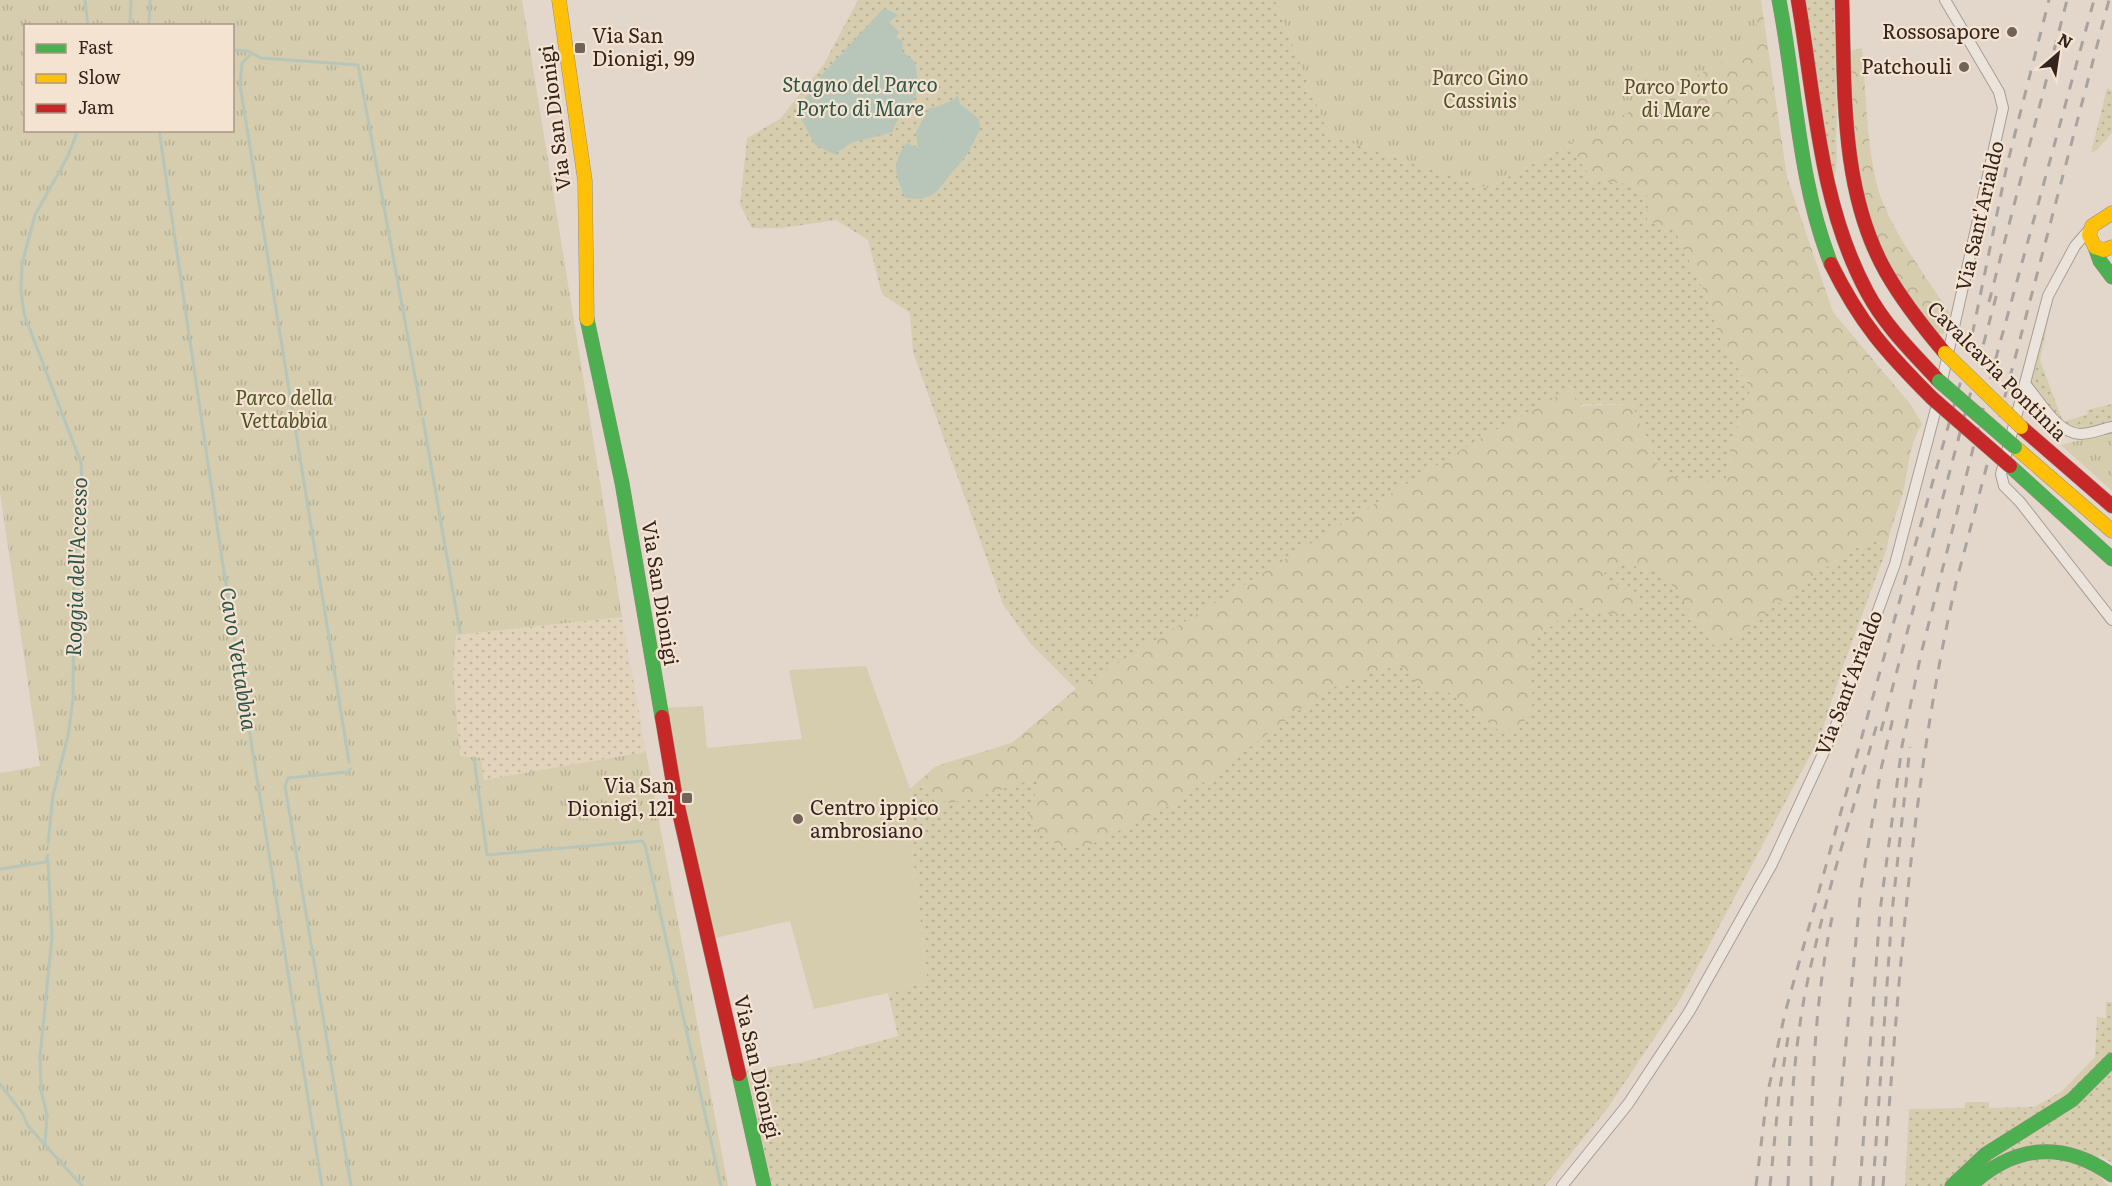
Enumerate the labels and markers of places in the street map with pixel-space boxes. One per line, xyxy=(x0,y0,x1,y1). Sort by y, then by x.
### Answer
place label: Rossosapore xyxy=(1882,15,2000,45)
place label: Via San Dionigi, 99 xyxy=(592,19,695,72)
marker: Rossosapore xyxy=(2005,25,2019,39)
marker: Via San Dionigi, 99 xyxy=(573,41,587,55)
place label: Patchouli xyxy=(1861,50,1952,80)
marker: Patchouli xyxy=(1957,60,1971,74)
place label: Via San Dionigi, 121 xyxy=(567,769,675,822)
marker: Via San Dionigi, 121 xyxy=(680,791,694,805)
place label: Centro ippico ambrosiano xyxy=(810,791,939,844)
marker: Centro ippico ambrosiano xyxy=(791,812,805,826)

